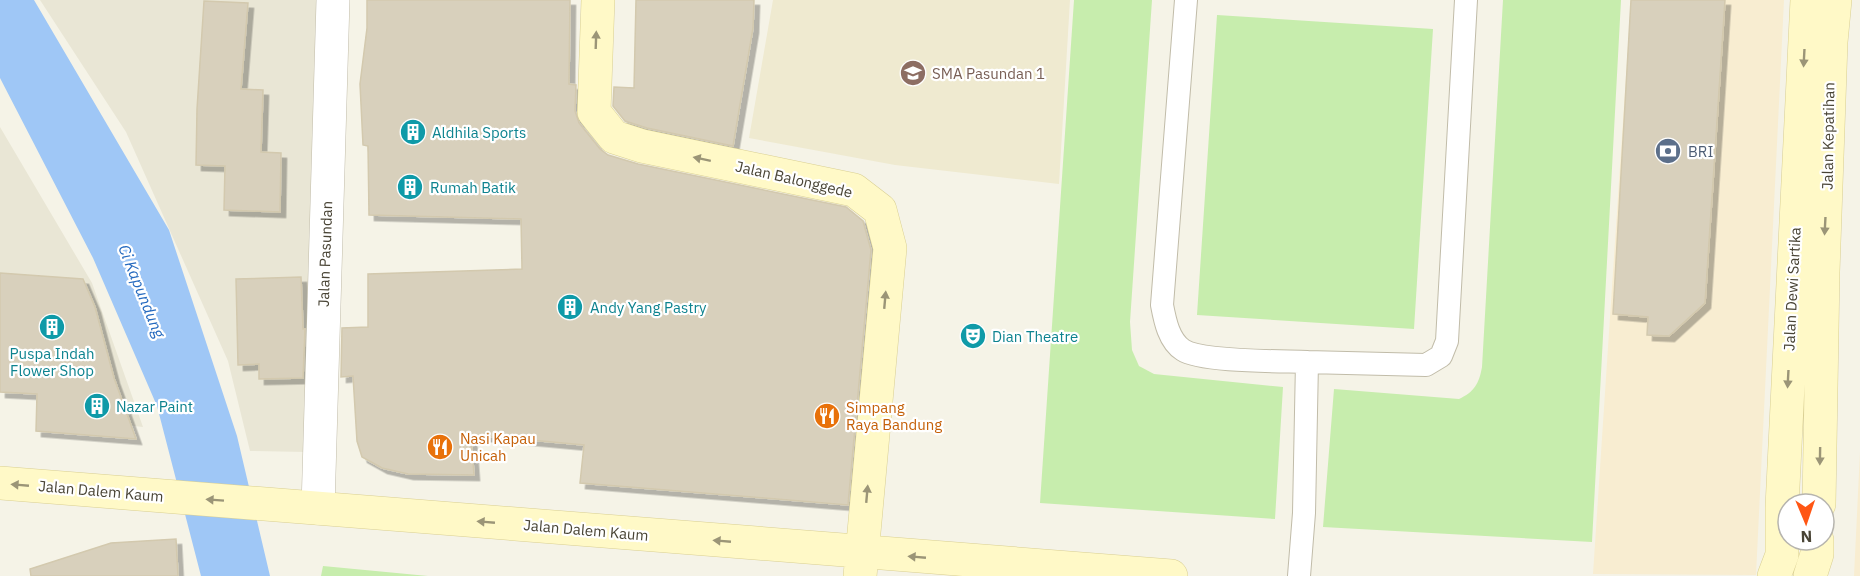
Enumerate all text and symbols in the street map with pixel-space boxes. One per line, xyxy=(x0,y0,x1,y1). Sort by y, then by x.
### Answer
one-way arrow xyxy=(592,31,601,50)
one-way arrow xyxy=(1799,49,1808,68)
school or university icon: SMA Pasundan 1 xyxy=(898,58,928,88)
place label: SMA Pasundan 1 xyxy=(932,64,1045,83)
street label: Jalan Kepatihan xyxy=(1818,82,1838,190)
building icon: Aldhila Sports xyxy=(398,117,428,147)
place label: Aldhila Sports xyxy=(432,123,526,142)
bank icon: BRI xyxy=(1653,136,1683,166)
place label: BRI xyxy=(1688,142,1713,161)
one-way arrow xyxy=(693,154,712,163)
street label: Jalan Balonggede xyxy=(734,156,854,202)
building icon: Rumah Batik xyxy=(395,172,425,202)
place label: Rumah Batik xyxy=(430,178,516,197)
street label: Jalan Pasundan xyxy=(314,201,336,307)
one-way arrow xyxy=(1821,217,1830,236)
street label: Jalan Dewi Sartika xyxy=(1779,227,1805,351)
water label: Ci Kapundung xyxy=(114,241,170,341)
one-way arrow xyxy=(880,290,890,309)
building icon: Andy Yang Pastry xyxy=(555,292,585,322)
place label: Andy Yang Pastry xyxy=(590,298,707,317)
building icon: Puspa Indah Flower Shop xyxy=(37,312,67,342)
theatre icon: Dian Theatre xyxy=(958,321,988,351)
place label: Dian Theatre xyxy=(992,327,1078,346)
place label: Puspa Indah Flower Shop xyxy=(10,344,94,380)
one-way arrow xyxy=(1783,370,1792,389)
building icon: Nazar Paint xyxy=(82,391,112,421)
place label: Nazar Paint xyxy=(116,397,193,416)
place label: Simpang Raya Bandung xyxy=(846,398,942,434)
restaurant icon: Simpang Raya Bandung xyxy=(812,401,842,431)
place label: Nasi Kapau Unicah xyxy=(460,429,536,465)
restaurant icon: Nasi Kapau Unicah xyxy=(425,432,455,462)
one-way arrow xyxy=(1815,447,1825,466)
street label: Jalan Dalem Kaum xyxy=(38,476,164,506)
one-way arrow xyxy=(10,480,29,490)
one-way arrow xyxy=(862,484,872,503)
north arrow xyxy=(1776,492,1836,552)
one-way arrow xyxy=(206,495,225,505)
street label: Jalan Dalem Kaum xyxy=(523,515,649,545)
one-way arrow xyxy=(477,517,496,527)
text: N xyxy=(1800,527,1813,547)
one-way arrow xyxy=(713,536,732,546)
one-way arrow xyxy=(907,552,926,562)

